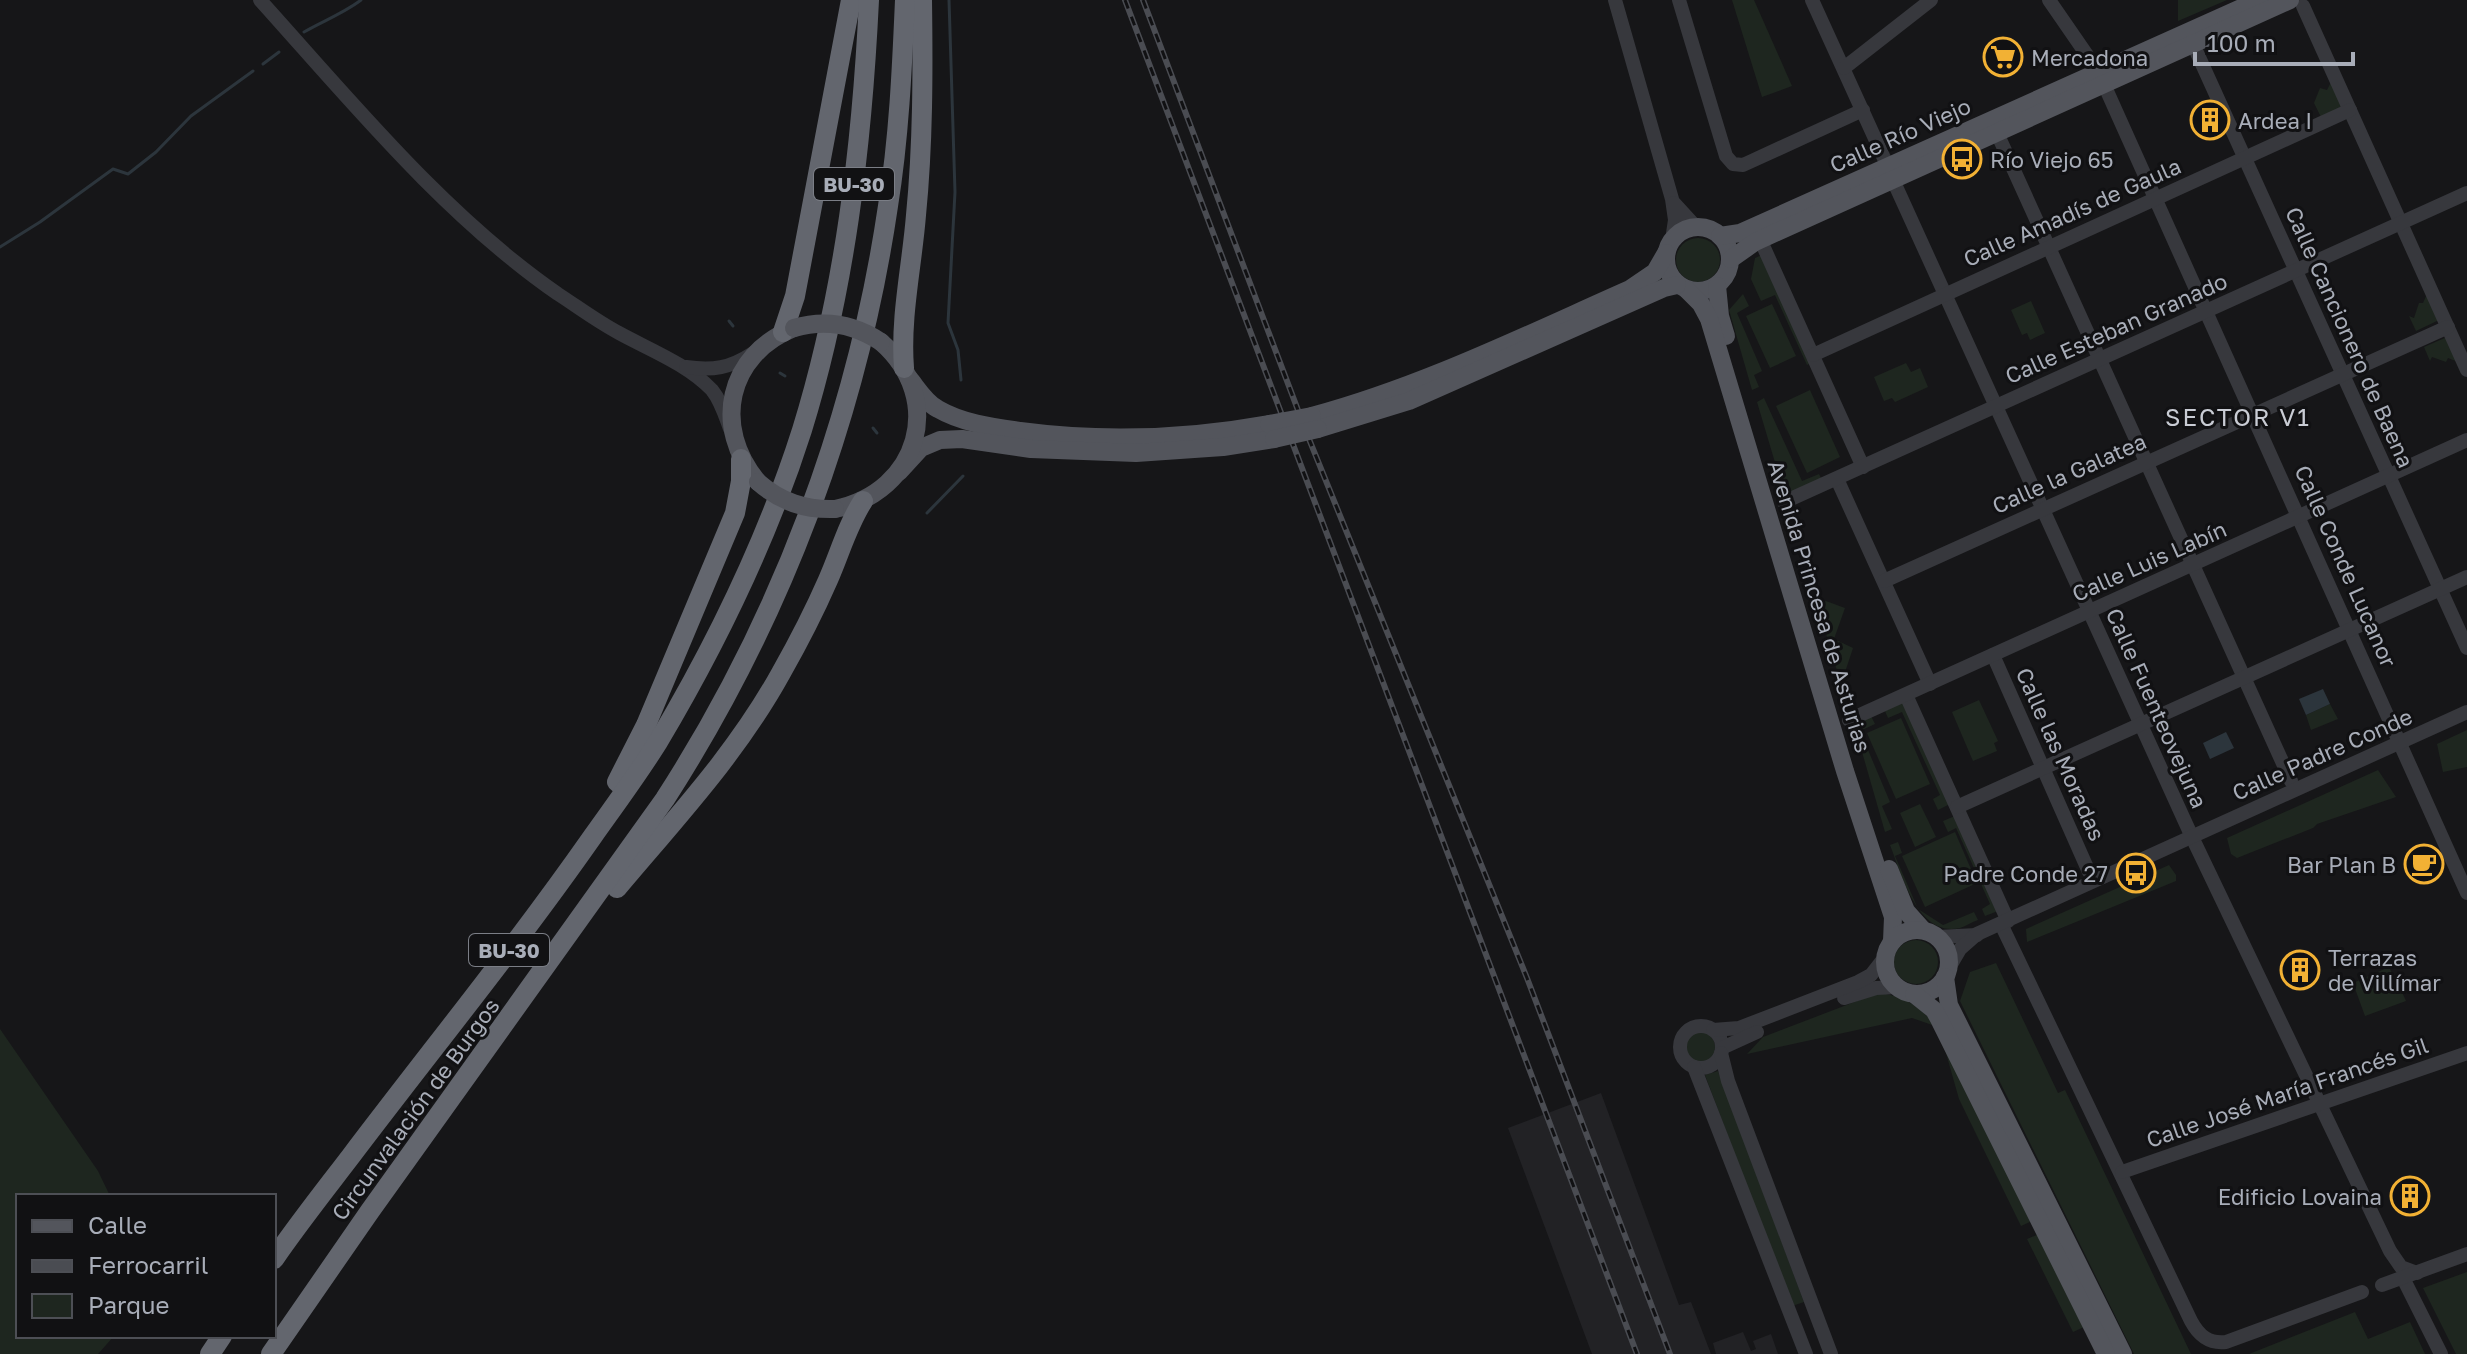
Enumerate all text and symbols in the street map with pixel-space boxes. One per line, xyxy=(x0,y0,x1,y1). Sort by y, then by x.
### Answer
scale bar xyxy=(2195,16,2353,66)
text: 100 m xyxy=(2207,28,2276,57)
supermarket icon: Mercadona xyxy=(1982,36,2024,78)
place label: Mercadona xyxy=(2031,44,2148,71)
street label: Calle Río Viejo xyxy=(1825,92,1975,178)
building icon: Ardea I xyxy=(2189,99,2231,141)
place label: Ardea I xyxy=(2238,107,2312,134)
bus stop icon: Río Viejo 65 xyxy=(1941,138,1983,180)
place label: Río Viejo 65 xyxy=(1990,146,2114,173)
street label: Calle Amadís de Gaula xyxy=(1959,152,2185,272)
road number: BU-30 xyxy=(814,168,894,200)
street label: Calle Cancionero de Baena xyxy=(2280,202,2420,472)
street label: Calle Esteban Granado xyxy=(2001,267,2231,389)
district label: SECTOR V1 xyxy=(2165,402,2311,431)
street label: Calle la Galatea xyxy=(1988,427,2150,519)
street label: Avenida Princesa de Asturias xyxy=(1763,456,1877,756)
street label: Calle Conde Lucanor xyxy=(2289,461,2403,672)
street label: Calle Luis Labín xyxy=(2068,515,2230,607)
street label: Calle Fuenteovejuna xyxy=(2101,604,2213,812)
street label: Calle las Moradas xyxy=(2011,663,2111,845)
street label: Calle Padre Conde xyxy=(2228,702,2416,806)
cafe icon: Bar Plan B xyxy=(2403,843,2445,885)
place label: Bar Plan B xyxy=(2287,851,2396,878)
bus stop icon: Padre Conde 27 xyxy=(2115,852,2157,894)
place label: Padre Conde 27 xyxy=(1943,860,2108,887)
road number: BU-30 xyxy=(469,934,549,966)
place label: Terrazas de Villímar xyxy=(2328,944,2441,996)
building icon: Terrazas de Villímar xyxy=(2279,949,2321,991)
street label: Circunvalación de Burgos xyxy=(325,993,505,1225)
street label: Calle José María Francés Gil xyxy=(2142,1031,2432,1153)
building icon: Edificio Lovaina xyxy=(2389,1175,2431,1217)
place label: Edificio Lovaina xyxy=(2218,1183,2382,1210)
legend xyxy=(16,1194,276,1338)
text: Calle xyxy=(88,1210,147,1239)
text: Ferrocarril xyxy=(88,1250,208,1279)
text: Parque xyxy=(88,1290,169,1319)

